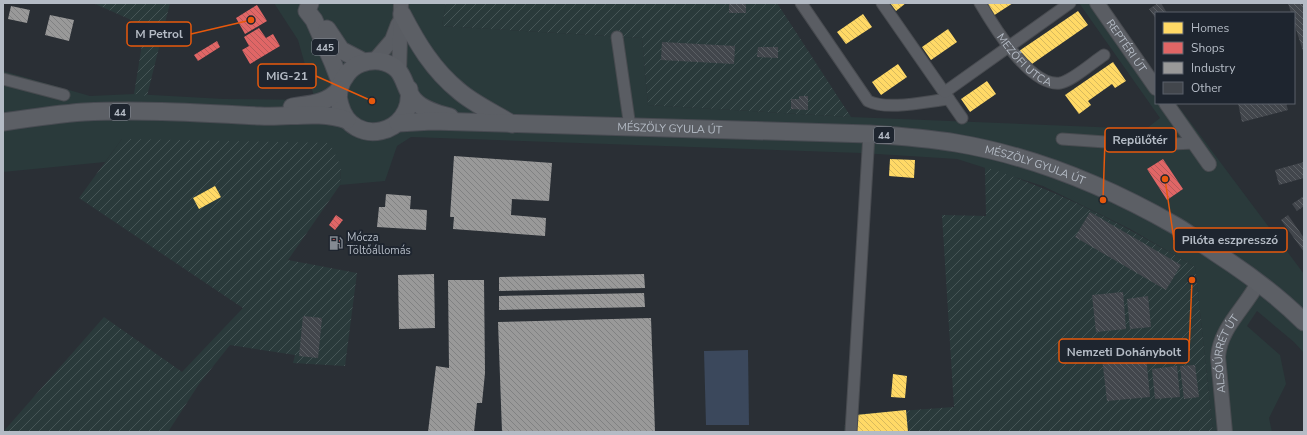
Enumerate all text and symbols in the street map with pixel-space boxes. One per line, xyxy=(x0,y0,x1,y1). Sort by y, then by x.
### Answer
legend xyxy=(1155,12,1295,104)
street label: REPTÉRI ÚT xyxy=(1103,17,1150,76)
text: Homes xyxy=(1191,20,1229,36)
callout: M Petrol xyxy=(127,22,191,46)
text: M Petrol xyxy=(135,26,183,42)
street label: MEZŐFI UTCA xyxy=(993,30,1054,90)
road number: 445 xyxy=(312,39,338,55)
text: Shops xyxy=(1191,40,1225,56)
text: Industry xyxy=(1191,60,1236,76)
callout: MiG-21 xyxy=(258,64,316,88)
text: MiG-21 xyxy=(266,68,308,84)
text: Other xyxy=(1191,80,1223,96)
road number: 44 xyxy=(110,104,130,120)
street label: MÉSZÖLY GYULA ÚT xyxy=(617,119,723,138)
road number: 44 xyxy=(874,127,894,143)
callout: Repülőtér xyxy=(1105,128,1176,152)
text: Repülőtér xyxy=(1112,132,1168,148)
street label: MÉSZÖLY GYULA ÚT xyxy=(983,142,1088,189)
callout: Pilóta eszpresszó xyxy=(1174,228,1287,252)
place label: Mócza Töltőállomás xyxy=(347,230,411,258)
text: Pilóta eszpresszó xyxy=(1182,232,1278,248)
fuel station icon: Mócza Töltőállomás xyxy=(328,235,344,251)
street label: ALSÓÚRRÉT ÚT xyxy=(1210,311,1243,394)
callout: Nemzeti Dohánybolt xyxy=(1059,339,1189,363)
text: Nemzeti Dohánybolt xyxy=(1067,344,1182,360)

